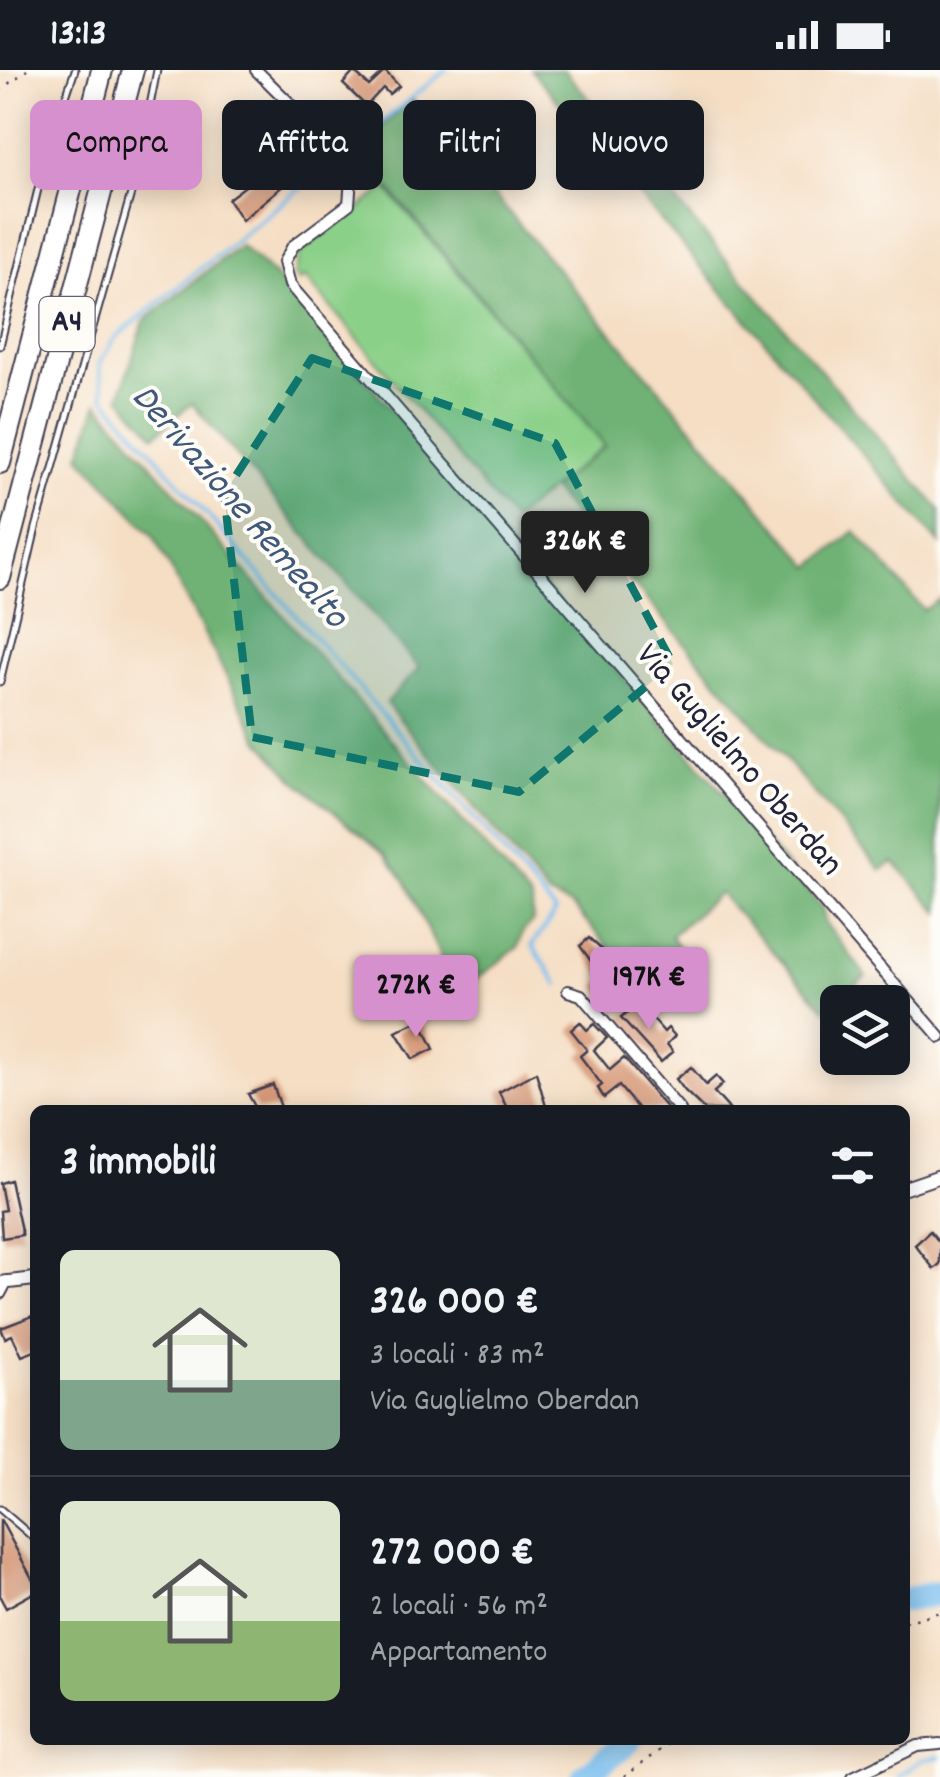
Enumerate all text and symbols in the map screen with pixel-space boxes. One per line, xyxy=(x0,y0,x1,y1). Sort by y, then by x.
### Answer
text: 13:13 xyxy=(50,8,107,63)
chip: Compra xyxy=(30,100,202,190)
chip: Affitta xyxy=(222,100,383,190)
chip: Filtri xyxy=(403,100,536,190)
chip: Nuovo xyxy=(556,100,704,190)
road number: A4 xyxy=(40,297,94,351)
water label: Derivazione Remealto xyxy=(116,374,361,644)
pin: 326K € xyxy=(504,511,666,596)
text: 326K € xyxy=(543,520,627,566)
street label: Via Guglielmo Oberdan xyxy=(623,633,853,889)
pin: 197K € xyxy=(568,947,730,1032)
pin: 272K € xyxy=(335,955,497,1040)
text: 197K € xyxy=(612,956,686,1002)
text: 272K € xyxy=(376,964,456,1010)
map controls xyxy=(820,985,910,1075)
button: layers xyxy=(820,985,910,1075)
text: 3 immobili xyxy=(60,1135,216,1195)
icon: filters xyxy=(825,1138,880,1193)
text: 326 000 € xyxy=(370,1274,539,1334)
icon: home xyxy=(140,1290,260,1410)
text: 3 locali · 83 m² xyxy=(370,1334,545,1380)
text: Via Guglielmo Oberdan xyxy=(370,1380,639,1426)
text: 272 000 € xyxy=(370,1525,534,1585)
icon: home xyxy=(140,1541,260,1661)
text: 2 locali · 56 m² xyxy=(370,1585,548,1631)
text: Appartamento xyxy=(370,1631,548,1677)

